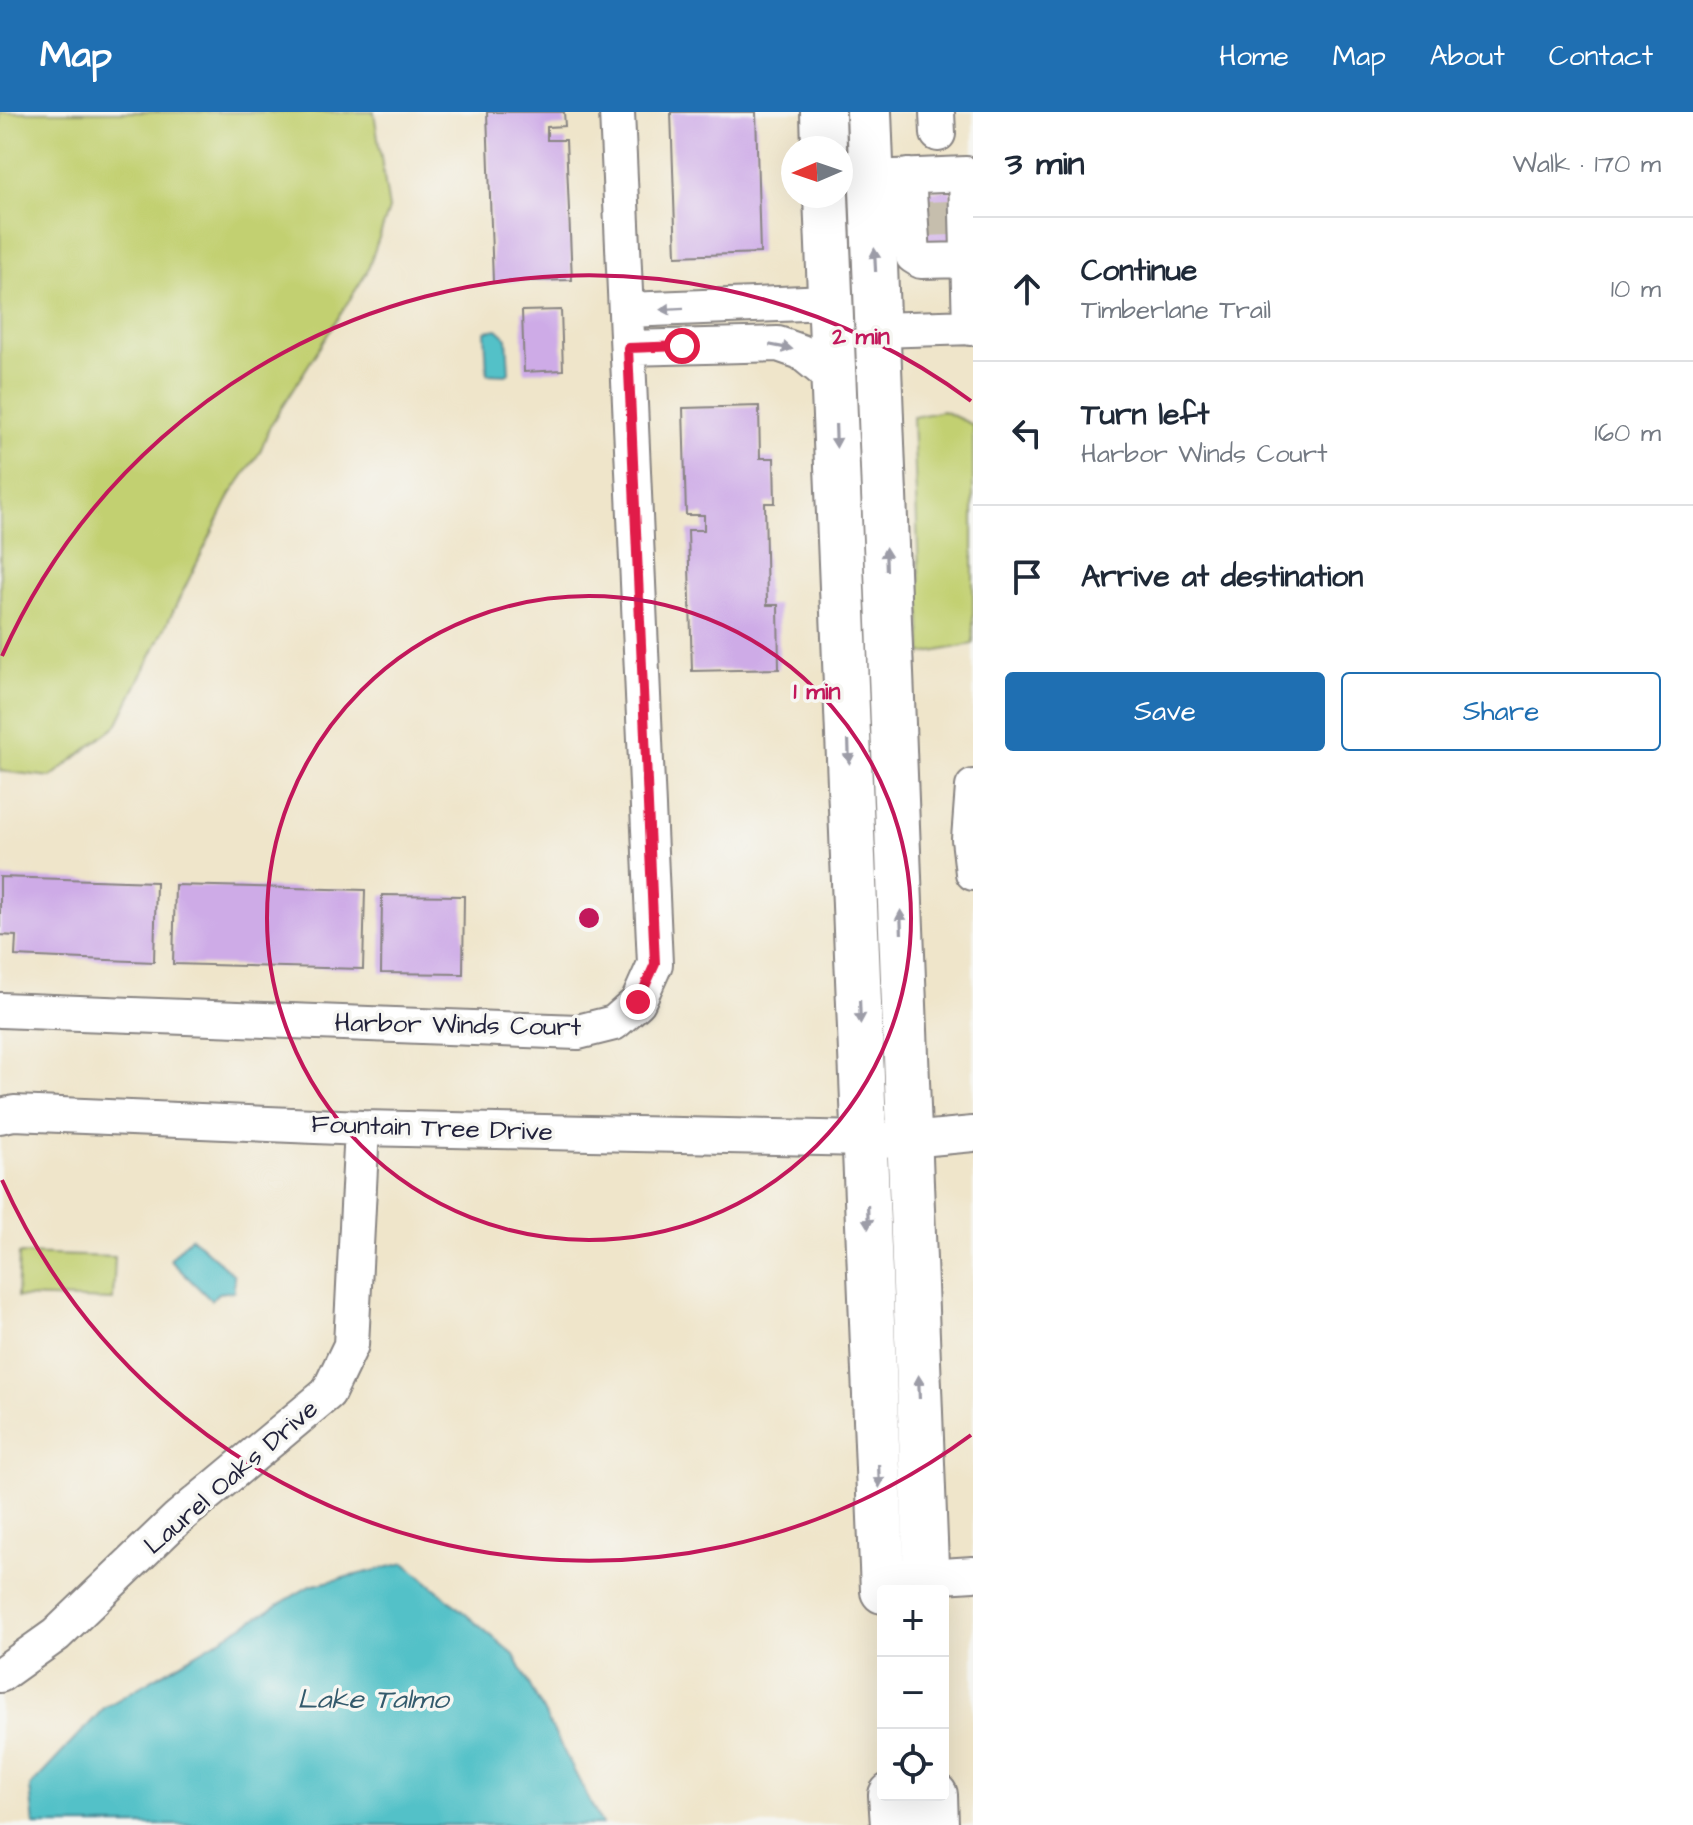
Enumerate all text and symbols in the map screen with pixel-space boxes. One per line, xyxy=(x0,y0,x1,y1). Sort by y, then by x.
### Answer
text: Map xyxy=(40,30,112,82)
text: Home xyxy=(1219,37,1289,76)
text: Map xyxy=(1333,37,1386,76)
text: About xyxy=(1430,37,1505,76)
text: Contact xyxy=(1549,37,1653,76)
north arrow xyxy=(781,136,853,208)
text: 3 min xyxy=(1005,140,1085,188)
text: Walk · 170 m xyxy=(1512,146,1661,182)
one-way arrow xyxy=(868,247,881,272)
text: Continue xyxy=(1081,250,1197,292)
icon: ahead xyxy=(1005,267,1049,311)
text: 10 m xyxy=(1611,271,1661,307)
text: Timberlane Trail xyxy=(1081,292,1271,328)
one-way arrow xyxy=(659,302,684,315)
text: 2 min xyxy=(831,320,890,354)
route start xyxy=(664,328,700,364)
one-way arrow xyxy=(768,341,793,353)
text: Turn left xyxy=(1081,394,1209,436)
icon: left xyxy=(1005,411,1049,455)
text: 160 m xyxy=(1594,415,1661,451)
one-way arrow xyxy=(830,424,843,449)
text: Harbor Winds Court xyxy=(1081,436,1328,472)
one-way arrow xyxy=(880,546,893,571)
icon: arrive xyxy=(1005,555,1049,599)
text: Arrive at destination xyxy=(1081,556,1363,598)
button: Save xyxy=(1005,672,1325,751)
button: Share xyxy=(1341,672,1661,751)
text: 1 min xyxy=(794,675,841,709)
one-way arrow xyxy=(843,740,856,765)
centre of rings xyxy=(575,904,603,932)
one-way arrow xyxy=(894,909,907,934)
route end xyxy=(620,984,656,1020)
one-way arrow xyxy=(853,1000,866,1025)
street label: Harbor Winds Court xyxy=(334,1005,582,1045)
street label: Fountain Tree Drive xyxy=(311,1106,553,1150)
one-way arrow xyxy=(862,1205,875,1230)
one-way arrow xyxy=(913,1374,926,1399)
street label: Laurel Oaks Drive xyxy=(136,1391,326,1563)
one-way arrow xyxy=(872,1464,885,1489)
map controls xyxy=(877,1585,949,1801)
button: + xyxy=(877,1585,949,1657)
button: − xyxy=(877,1657,949,1729)
water label: Lake Talmo xyxy=(298,1680,451,1719)
button: locate xyxy=(877,1729,949,1801)

